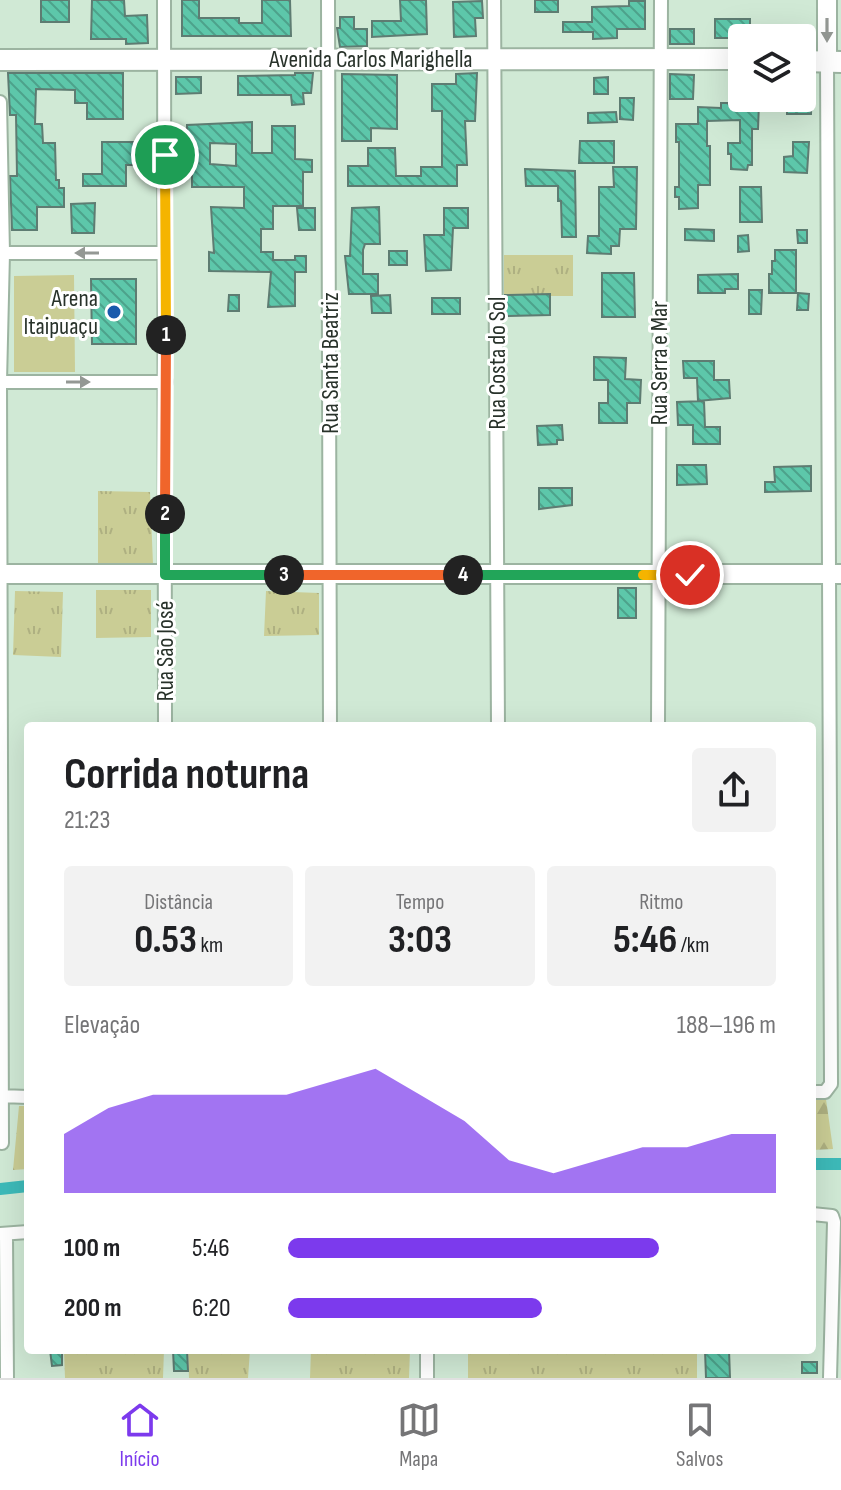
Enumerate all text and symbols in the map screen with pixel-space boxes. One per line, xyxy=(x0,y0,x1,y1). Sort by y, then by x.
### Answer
one-way arrow xyxy=(821,18,833,43)
map controls xyxy=(728,24,816,112)
button: layers xyxy=(728,24,816,112)
street label: Avenida Carlos Marighella xyxy=(268,45,473,74)
pin xyxy=(131,121,199,189)
icon: arrive xyxy=(143,133,187,177)
one-way arrow xyxy=(74,247,99,259)
place label: Arena Itaipuaçu xyxy=(23,284,98,341)
street label: Rua Santa Beatriz xyxy=(316,292,345,434)
street label: Rua Costa do Sol xyxy=(483,297,512,429)
street label: Rua Serra e Mar xyxy=(645,301,674,425)
marker: Arena Itaipuaçu xyxy=(105,303,123,321)
pin: 1 xyxy=(146,315,186,355)
text: 1 xyxy=(162,321,170,348)
one-way arrow xyxy=(66,376,91,388)
pin: 2 xyxy=(145,494,185,534)
text: 2 xyxy=(160,500,170,527)
pin xyxy=(656,541,724,609)
icon: check xyxy=(668,553,712,597)
pin: 3 xyxy=(264,555,304,595)
pin: 4 xyxy=(443,555,483,595)
text: 3 xyxy=(279,561,289,588)
text: 4 xyxy=(458,561,468,588)
street label: Rua São José xyxy=(151,601,180,701)
text: Corrida noturna xyxy=(64,748,309,801)
button: share xyxy=(692,748,776,832)
text: 21:23 xyxy=(64,805,110,836)
text: Distância xyxy=(144,889,213,916)
text: Tempo xyxy=(396,889,444,916)
text: Ritmo xyxy=(639,889,683,916)
text: 0.53 xyxy=(134,916,197,964)
text: 3:03 xyxy=(388,916,452,964)
text: 5:46 xyxy=(613,916,677,964)
text: km xyxy=(197,932,223,959)
text: /km xyxy=(677,932,709,959)
text: Elevação xyxy=(64,1010,140,1041)
text: 188–196 m xyxy=(677,1010,776,1041)
text: 100 m xyxy=(64,1233,120,1264)
text: 5:46 xyxy=(192,1233,230,1264)
text: 200 m xyxy=(64,1293,121,1324)
text: 6:20 xyxy=(192,1293,231,1324)
tab: Início xyxy=(118,1398,162,1473)
tab: Mapa xyxy=(397,1398,441,1473)
tab: Salvos xyxy=(676,1398,723,1473)

